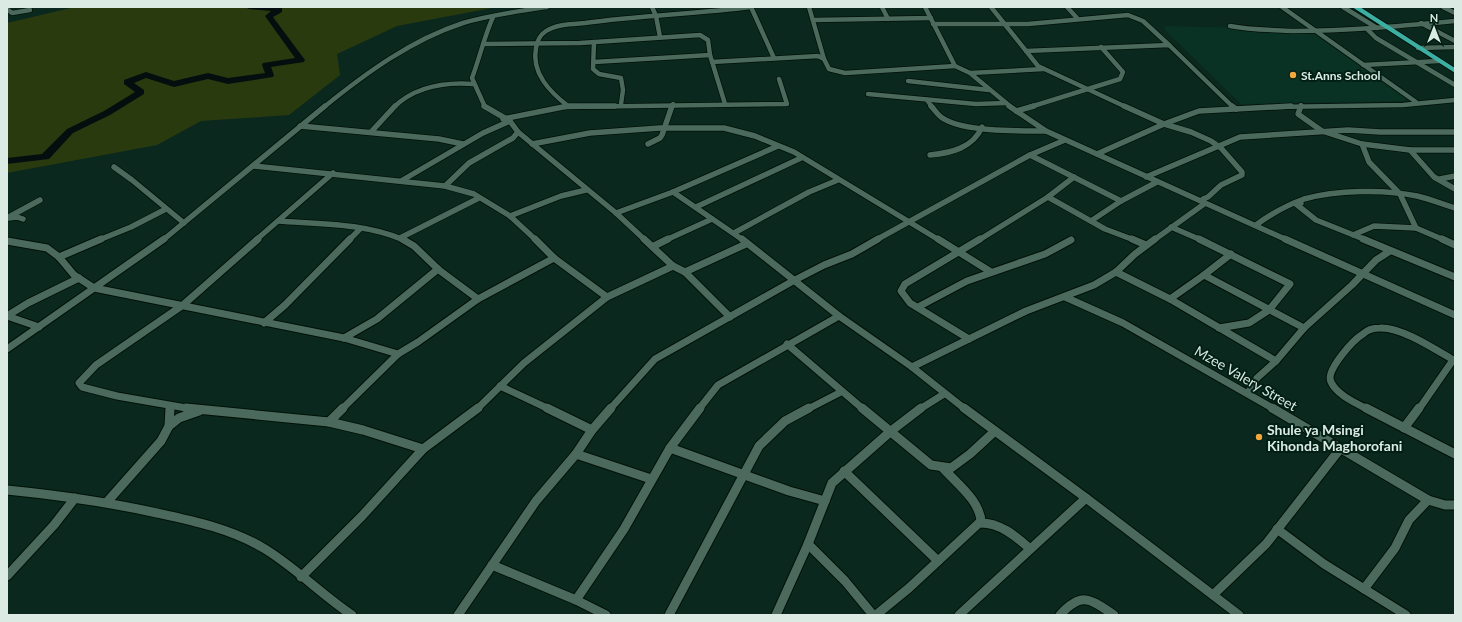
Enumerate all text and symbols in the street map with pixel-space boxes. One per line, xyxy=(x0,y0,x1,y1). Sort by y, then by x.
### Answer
north arrow xyxy=(1414,8,1454,48)
text: N xyxy=(1430,11,1438,24)
place label: St.Anns School xyxy=(1301,68,1381,83)
marker: St.Anns School xyxy=(1288,70,1298,80)
street label: Mzee Valery Street xyxy=(1192,342,1300,414)
place label: Shule ya Msingi Kihonda Maghorofani xyxy=(1267,421,1402,454)
marker: Shule ya Msingi Kihonda Maghorofani xyxy=(1254,432,1264,442)

